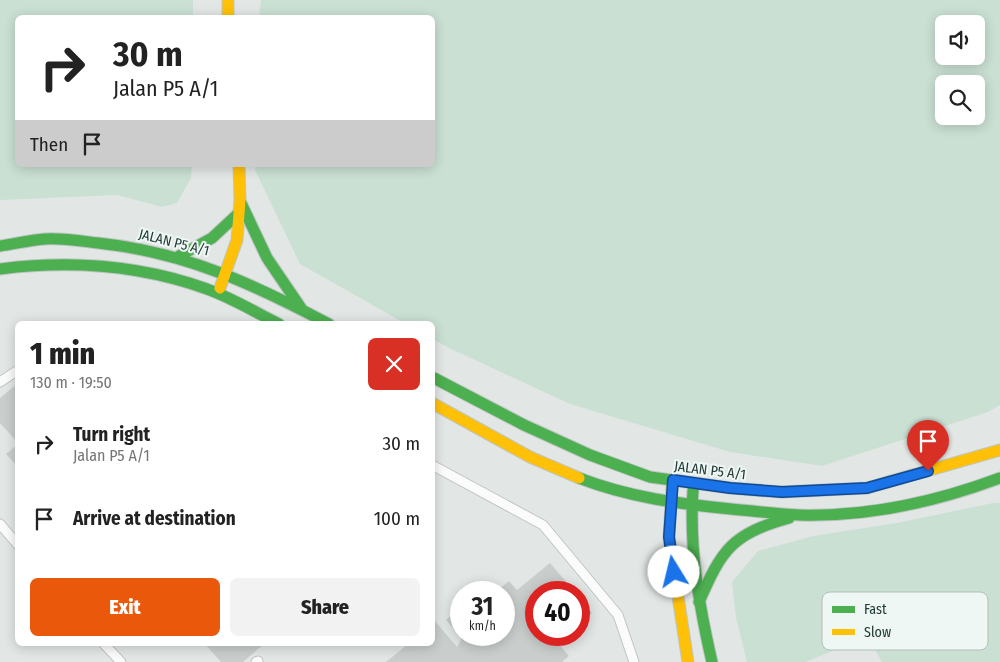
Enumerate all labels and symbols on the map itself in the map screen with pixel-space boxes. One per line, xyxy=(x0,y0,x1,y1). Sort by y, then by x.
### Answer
street label: JALAN P5 A/1 xyxy=(137,226,211,259)
pin xyxy=(907,420,949,471)
street label: JALAN P5 A/1 xyxy=(673,458,747,483)
position arrow xyxy=(647,545,699,597)
speed limit sign: 40 xyxy=(525,581,590,646)
legend xyxy=(822,592,988,650)
text: Fast xyxy=(864,601,887,618)
text: Slow xyxy=(864,624,891,641)

